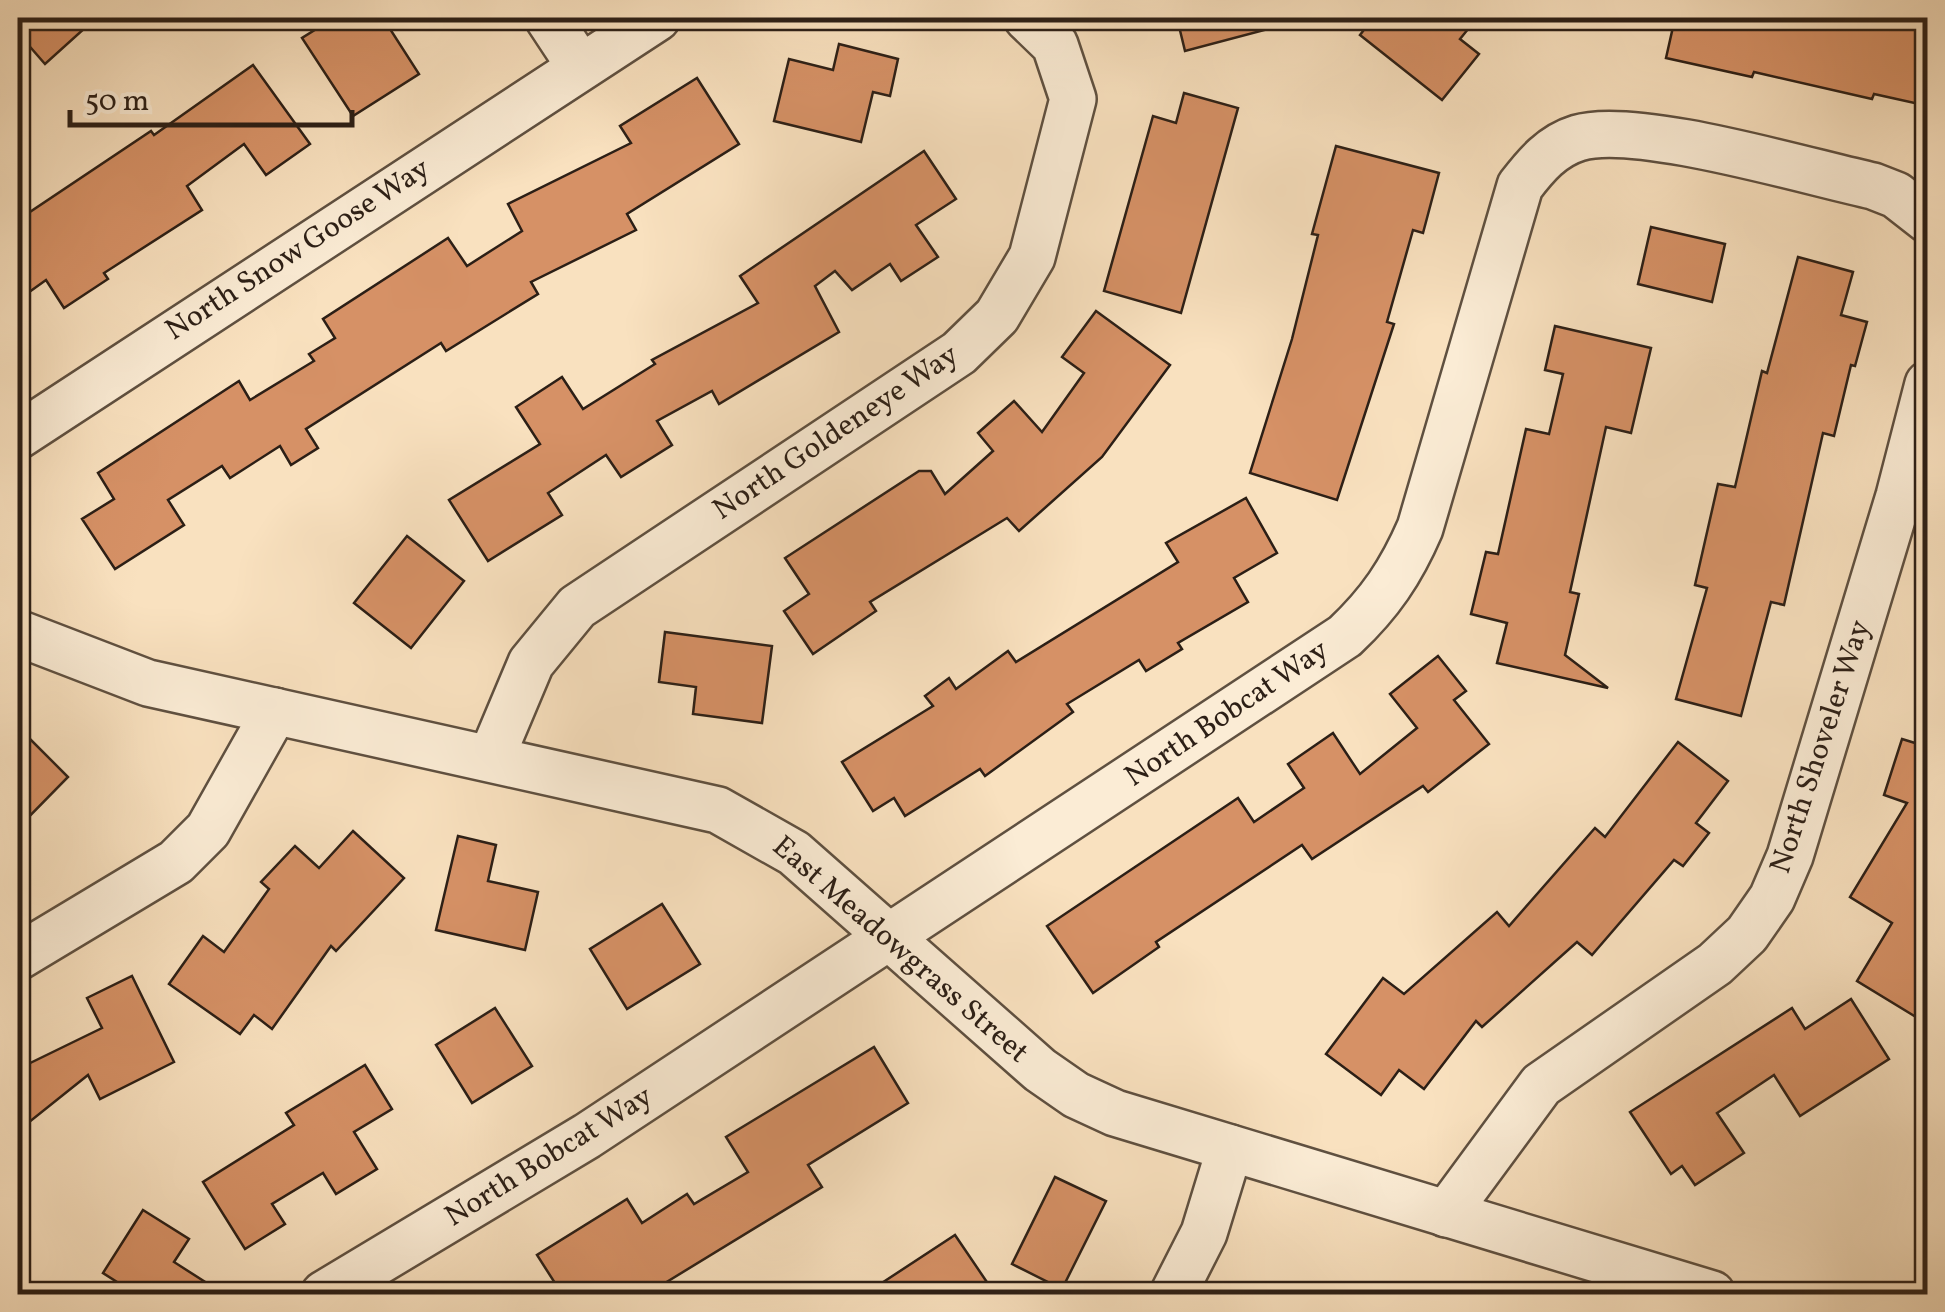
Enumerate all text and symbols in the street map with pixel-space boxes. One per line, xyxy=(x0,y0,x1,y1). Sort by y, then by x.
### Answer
scale bar xyxy=(70,65,352,127)
text: 50 m xyxy=(85,81,149,123)
street label: North Snow Goose Way xyxy=(157,149,439,351)
street label: North Goldeneye Way xyxy=(705,335,967,531)
street label: North Shoveler Way xyxy=(1760,615,1882,879)
street label: North Bobcat Way xyxy=(1117,630,1337,798)
street label: East Meadowgrass Street xyxy=(763,827,1037,1073)
street label: North Bobcat Way xyxy=(437,1076,661,1238)

